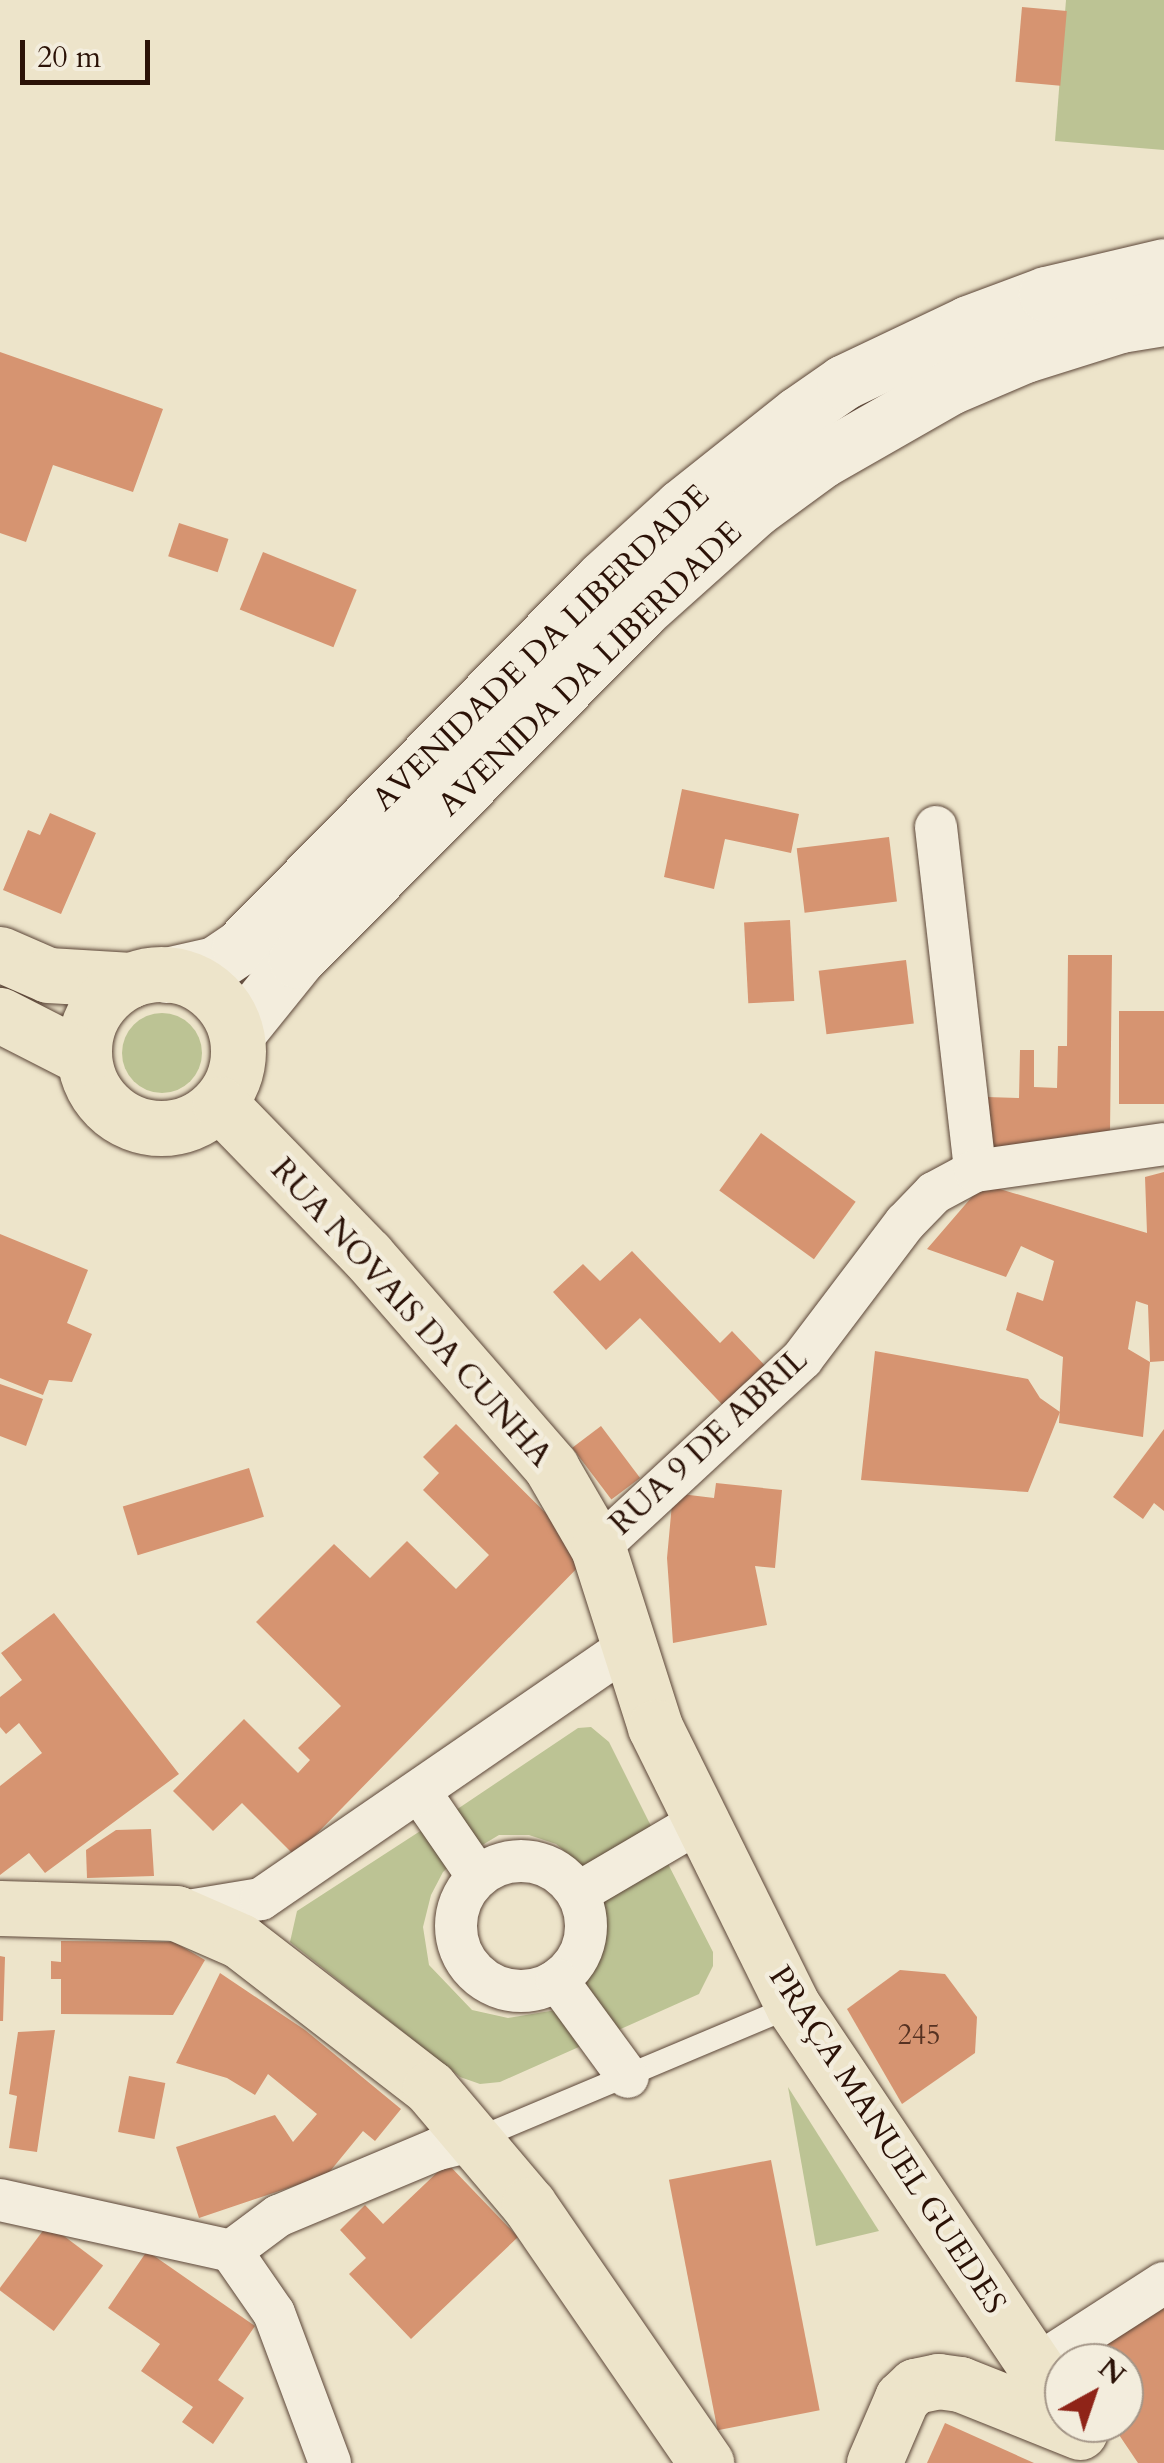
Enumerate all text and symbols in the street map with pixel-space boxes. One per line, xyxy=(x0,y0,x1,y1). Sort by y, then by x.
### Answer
scale bar xyxy=(25,20,155,82)
text: 20 m xyxy=(37,37,101,78)
street label: AVENIDADE DA LIBERDADE xyxy=(365,477,717,819)
street label: AVENIDA DA LIBERDADE xyxy=(430,514,750,824)
street label: RUA NOVAIS DA CUNHA xyxy=(263,1151,559,1475)
street label: RUA 9 DE ABRIL xyxy=(602,1341,816,1543)
street label: PRAÇA MANUEL GUEDES xyxy=(760,1959,1014,2321)
house number: 245 xyxy=(897,2018,941,2052)
north arrow xyxy=(1044,2343,1144,2443)
text: N xyxy=(1090,2349,1134,2394)

